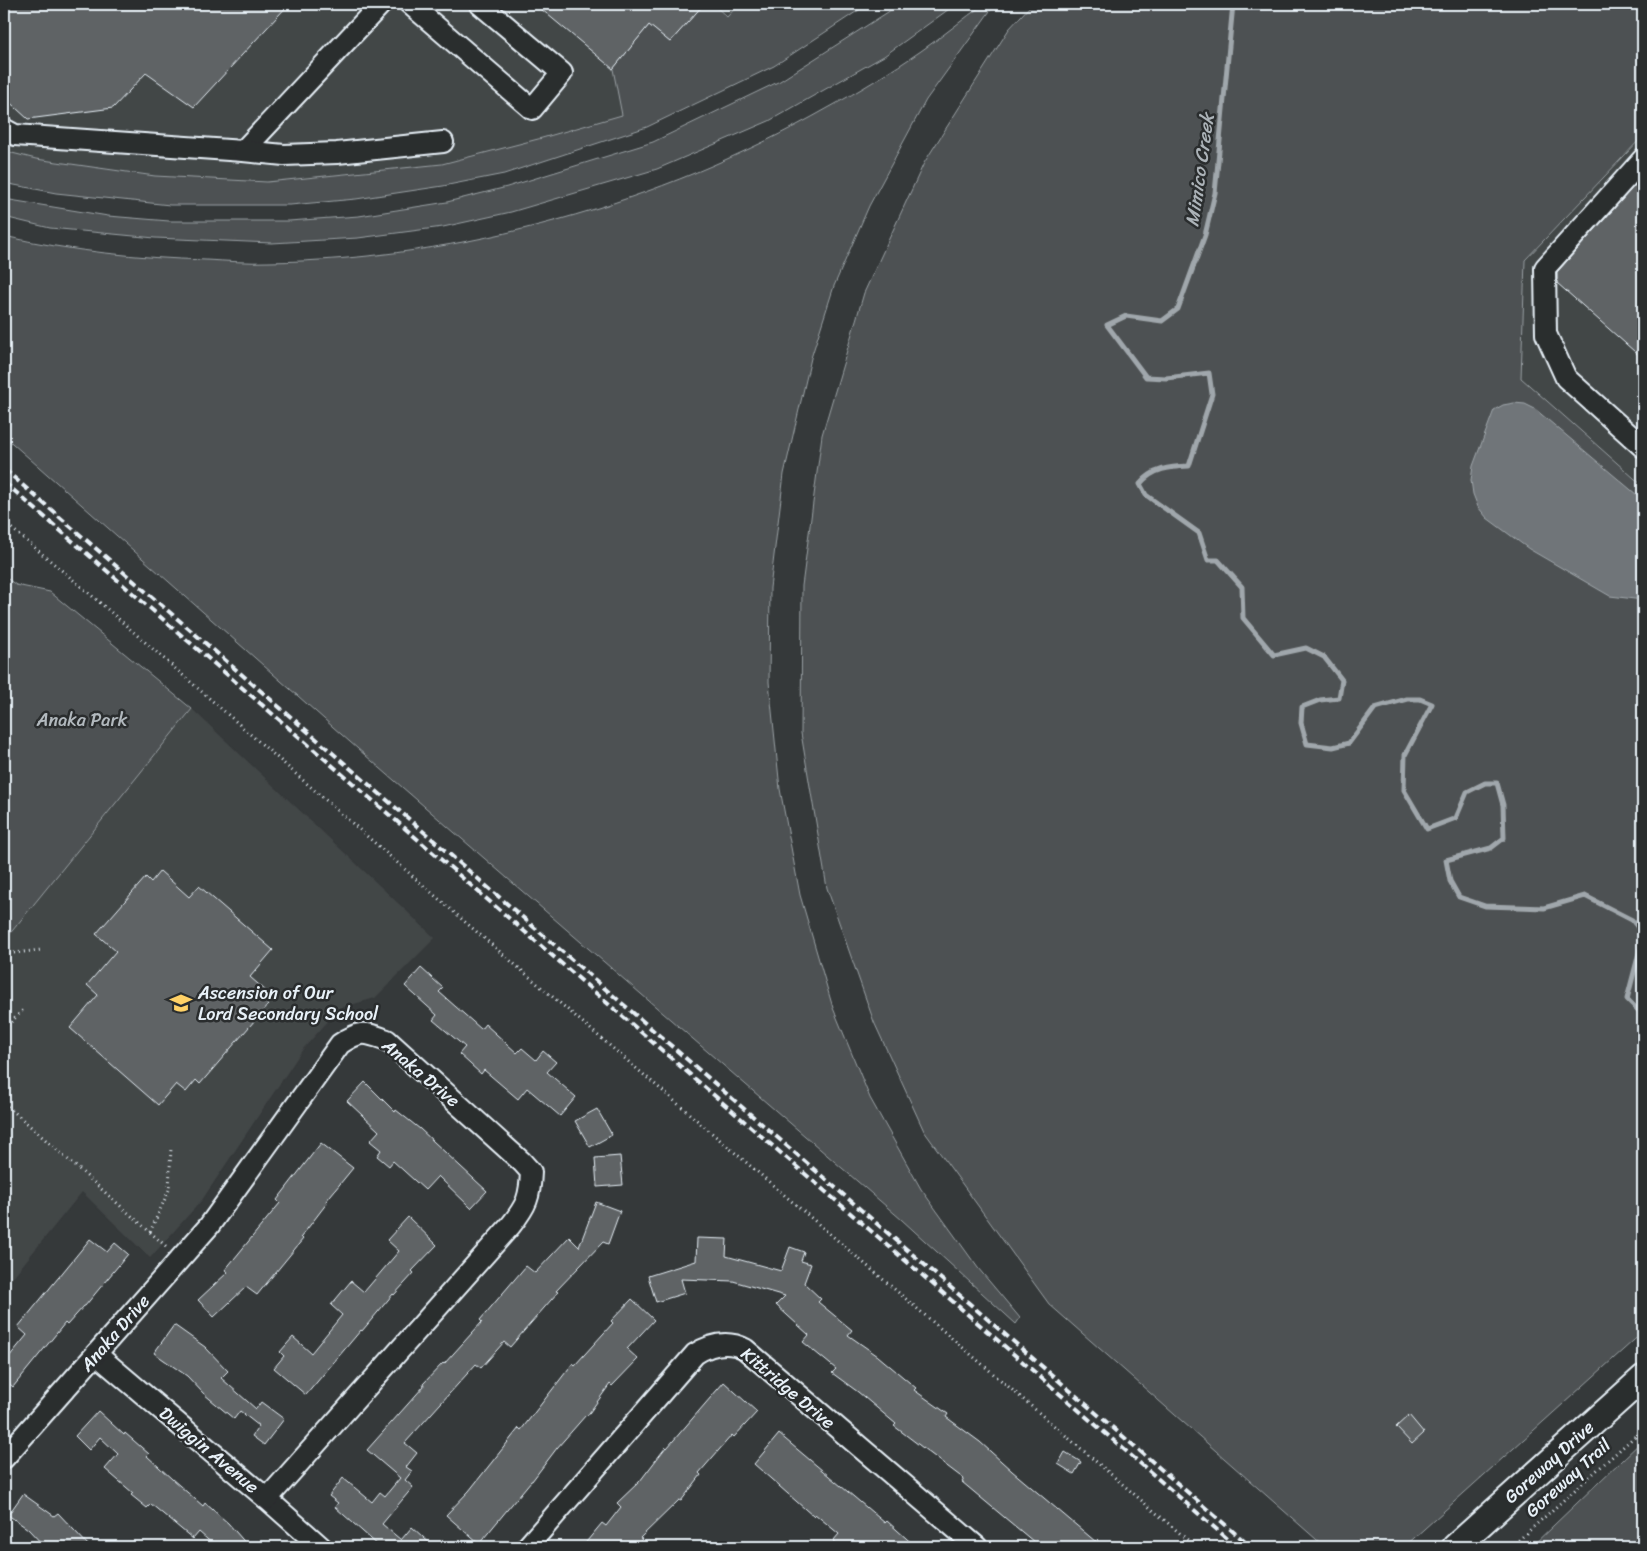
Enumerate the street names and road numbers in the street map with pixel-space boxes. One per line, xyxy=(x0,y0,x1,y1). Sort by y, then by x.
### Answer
street label: Anaka Drive xyxy=(374,1030,468,1116)
street label: Anaka Drive xyxy=(71,1287,158,1380)
street label: Kittridge Drive xyxy=(733,1339,843,1437)
street label: Dwiggin Avenue xyxy=(152,1398,266,1502)
street label: Goreway Drive xyxy=(1496,1412,1602,1512)
street label: Goreway Trail xyxy=(1517,1430,1619,1526)

